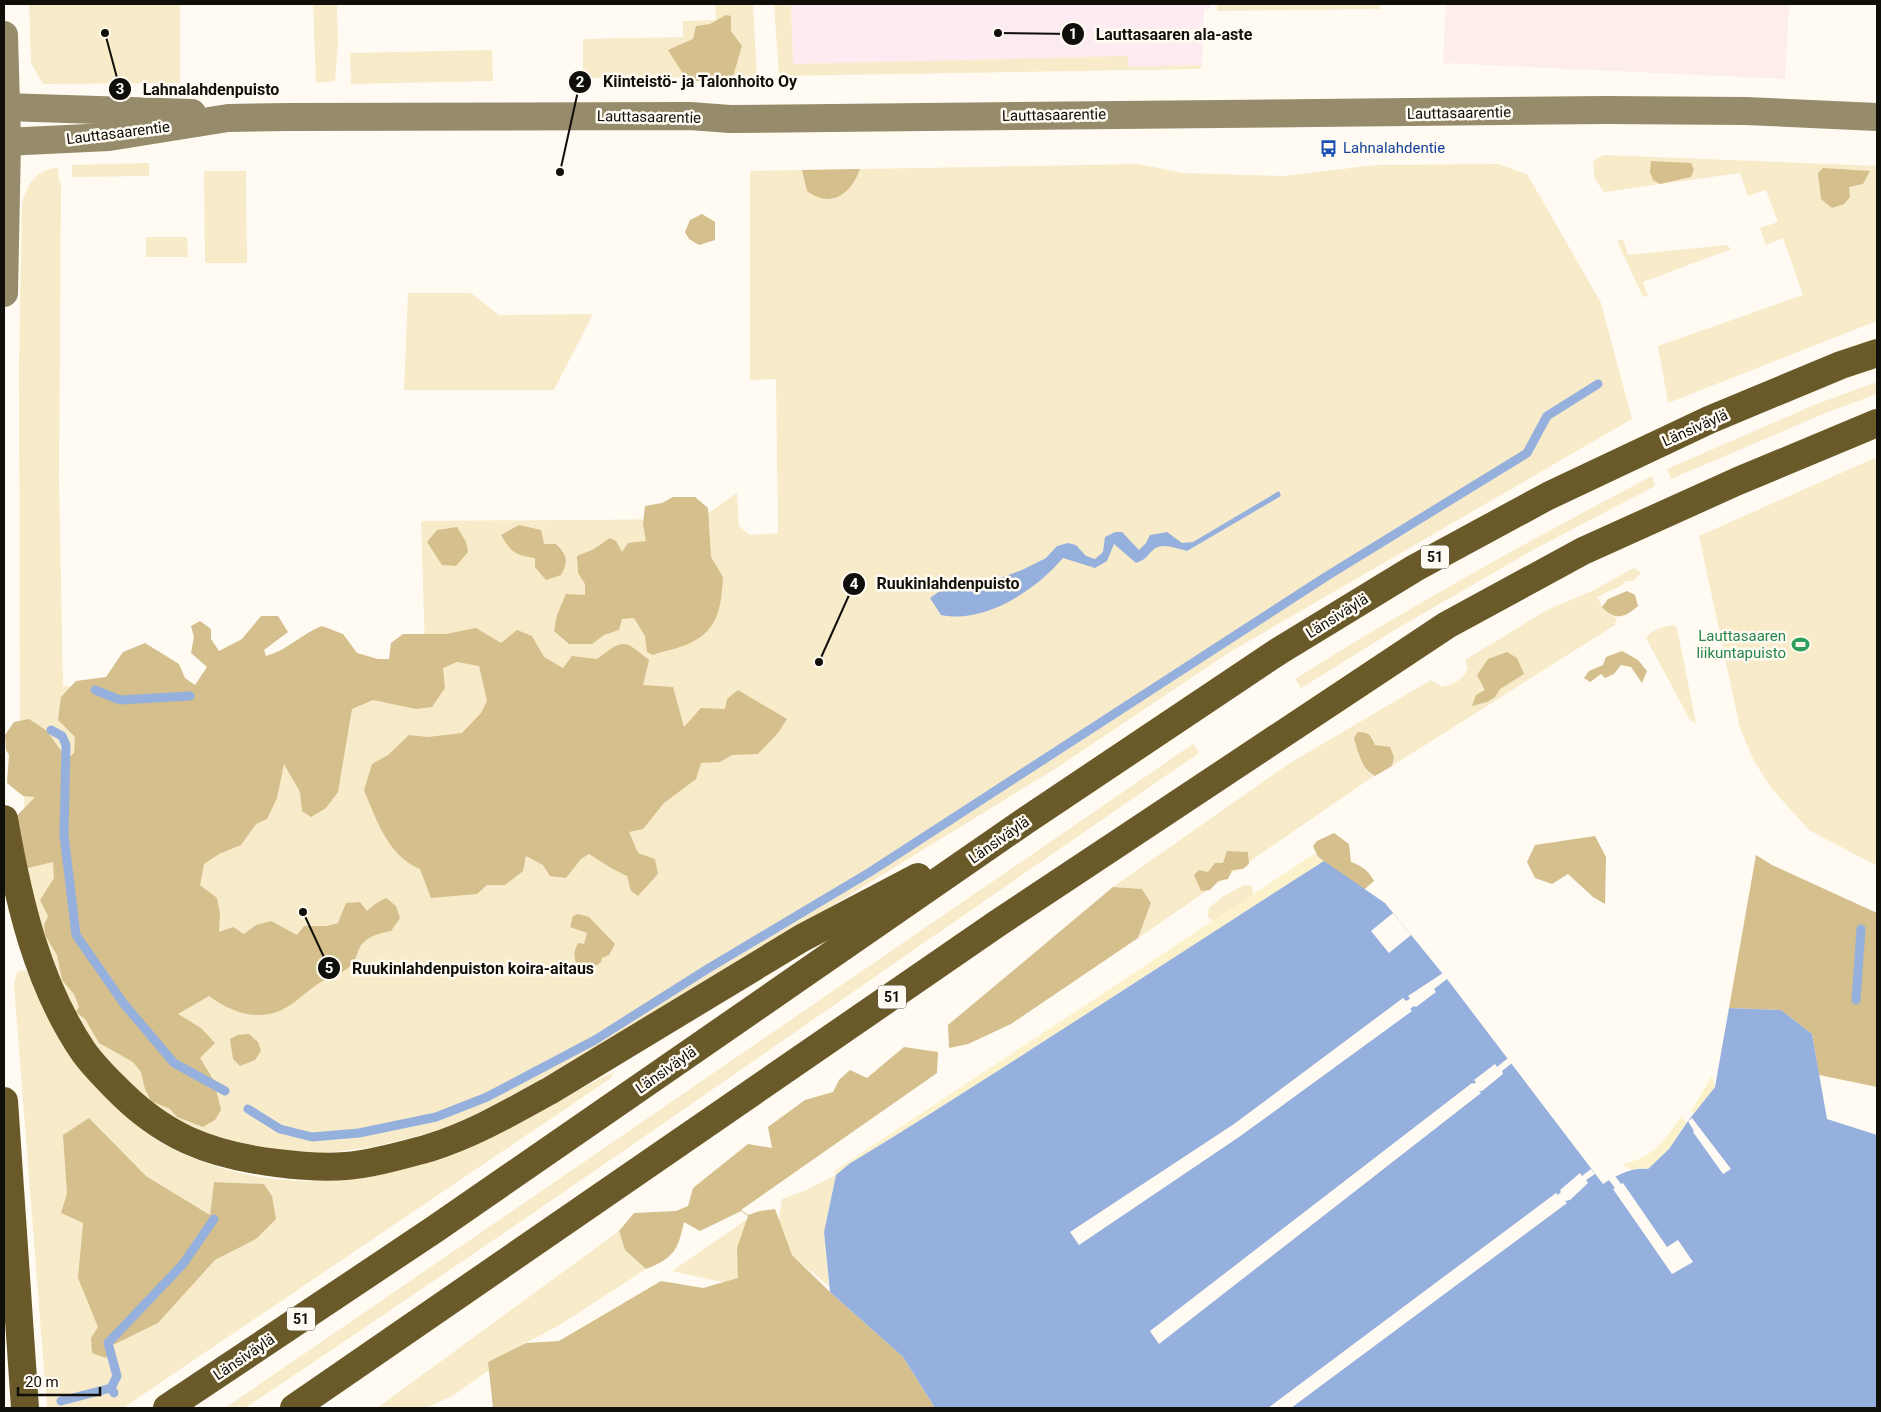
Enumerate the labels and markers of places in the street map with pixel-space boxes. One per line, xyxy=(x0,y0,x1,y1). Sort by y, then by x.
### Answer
callout: Lauttasaaren ala-aste xyxy=(1061,18,1262,49)
callout: Kiinteistö- ja Talonhoito Oy xyxy=(567,66,807,97)
callout: Lahnalahdenpuisto xyxy=(108,74,290,105)
bus stop icon: Lahnalahdentie xyxy=(1319,138,1339,158)
place label: Lahnalahdentie xyxy=(1343,139,1445,157)
callout: Ruukinlahdenpuisto xyxy=(841,568,1029,599)
place label: Lauttasaaren liikuntapuisto xyxy=(1696,627,1786,662)
sports icon: Lauttasaaren liikuntapuisto xyxy=(1790,635,1810,655)
callout: Ruukinlahdenpuiston koira-aitaus xyxy=(317,953,604,984)

